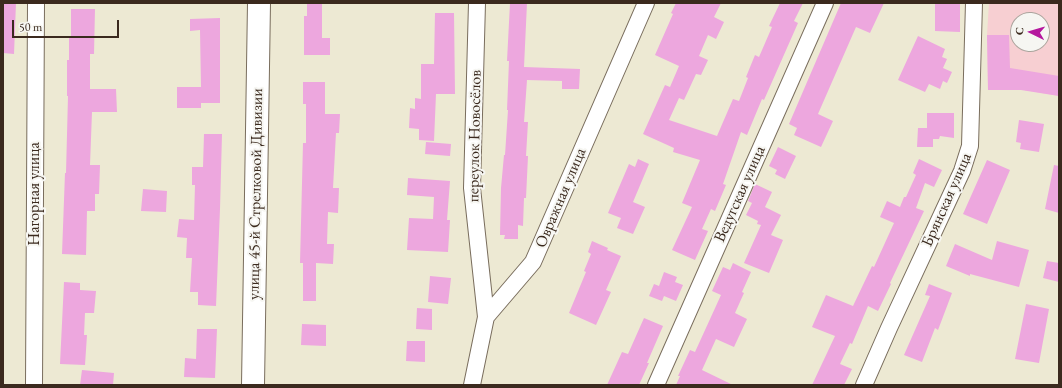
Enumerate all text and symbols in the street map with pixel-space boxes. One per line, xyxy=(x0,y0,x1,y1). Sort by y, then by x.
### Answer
scale bar xyxy=(14,12,121,38)
north arrow xyxy=(1010,12,1050,52)
text: 50 m xyxy=(19,19,42,35)
text: С xyxy=(1012,27,1026,36)
street label: переулок Новосёлов xyxy=(464,70,486,202)
street label: улица 45-й Стрелковой Дивизии xyxy=(245,88,267,300)
street label: Нагорная улица xyxy=(25,142,45,246)
street label: Ведугская улица xyxy=(710,143,770,245)
street label: Овражная улица xyxy=(531,145,591,251)
street label: Брянская улица xyxy=(918,150,976,250)

